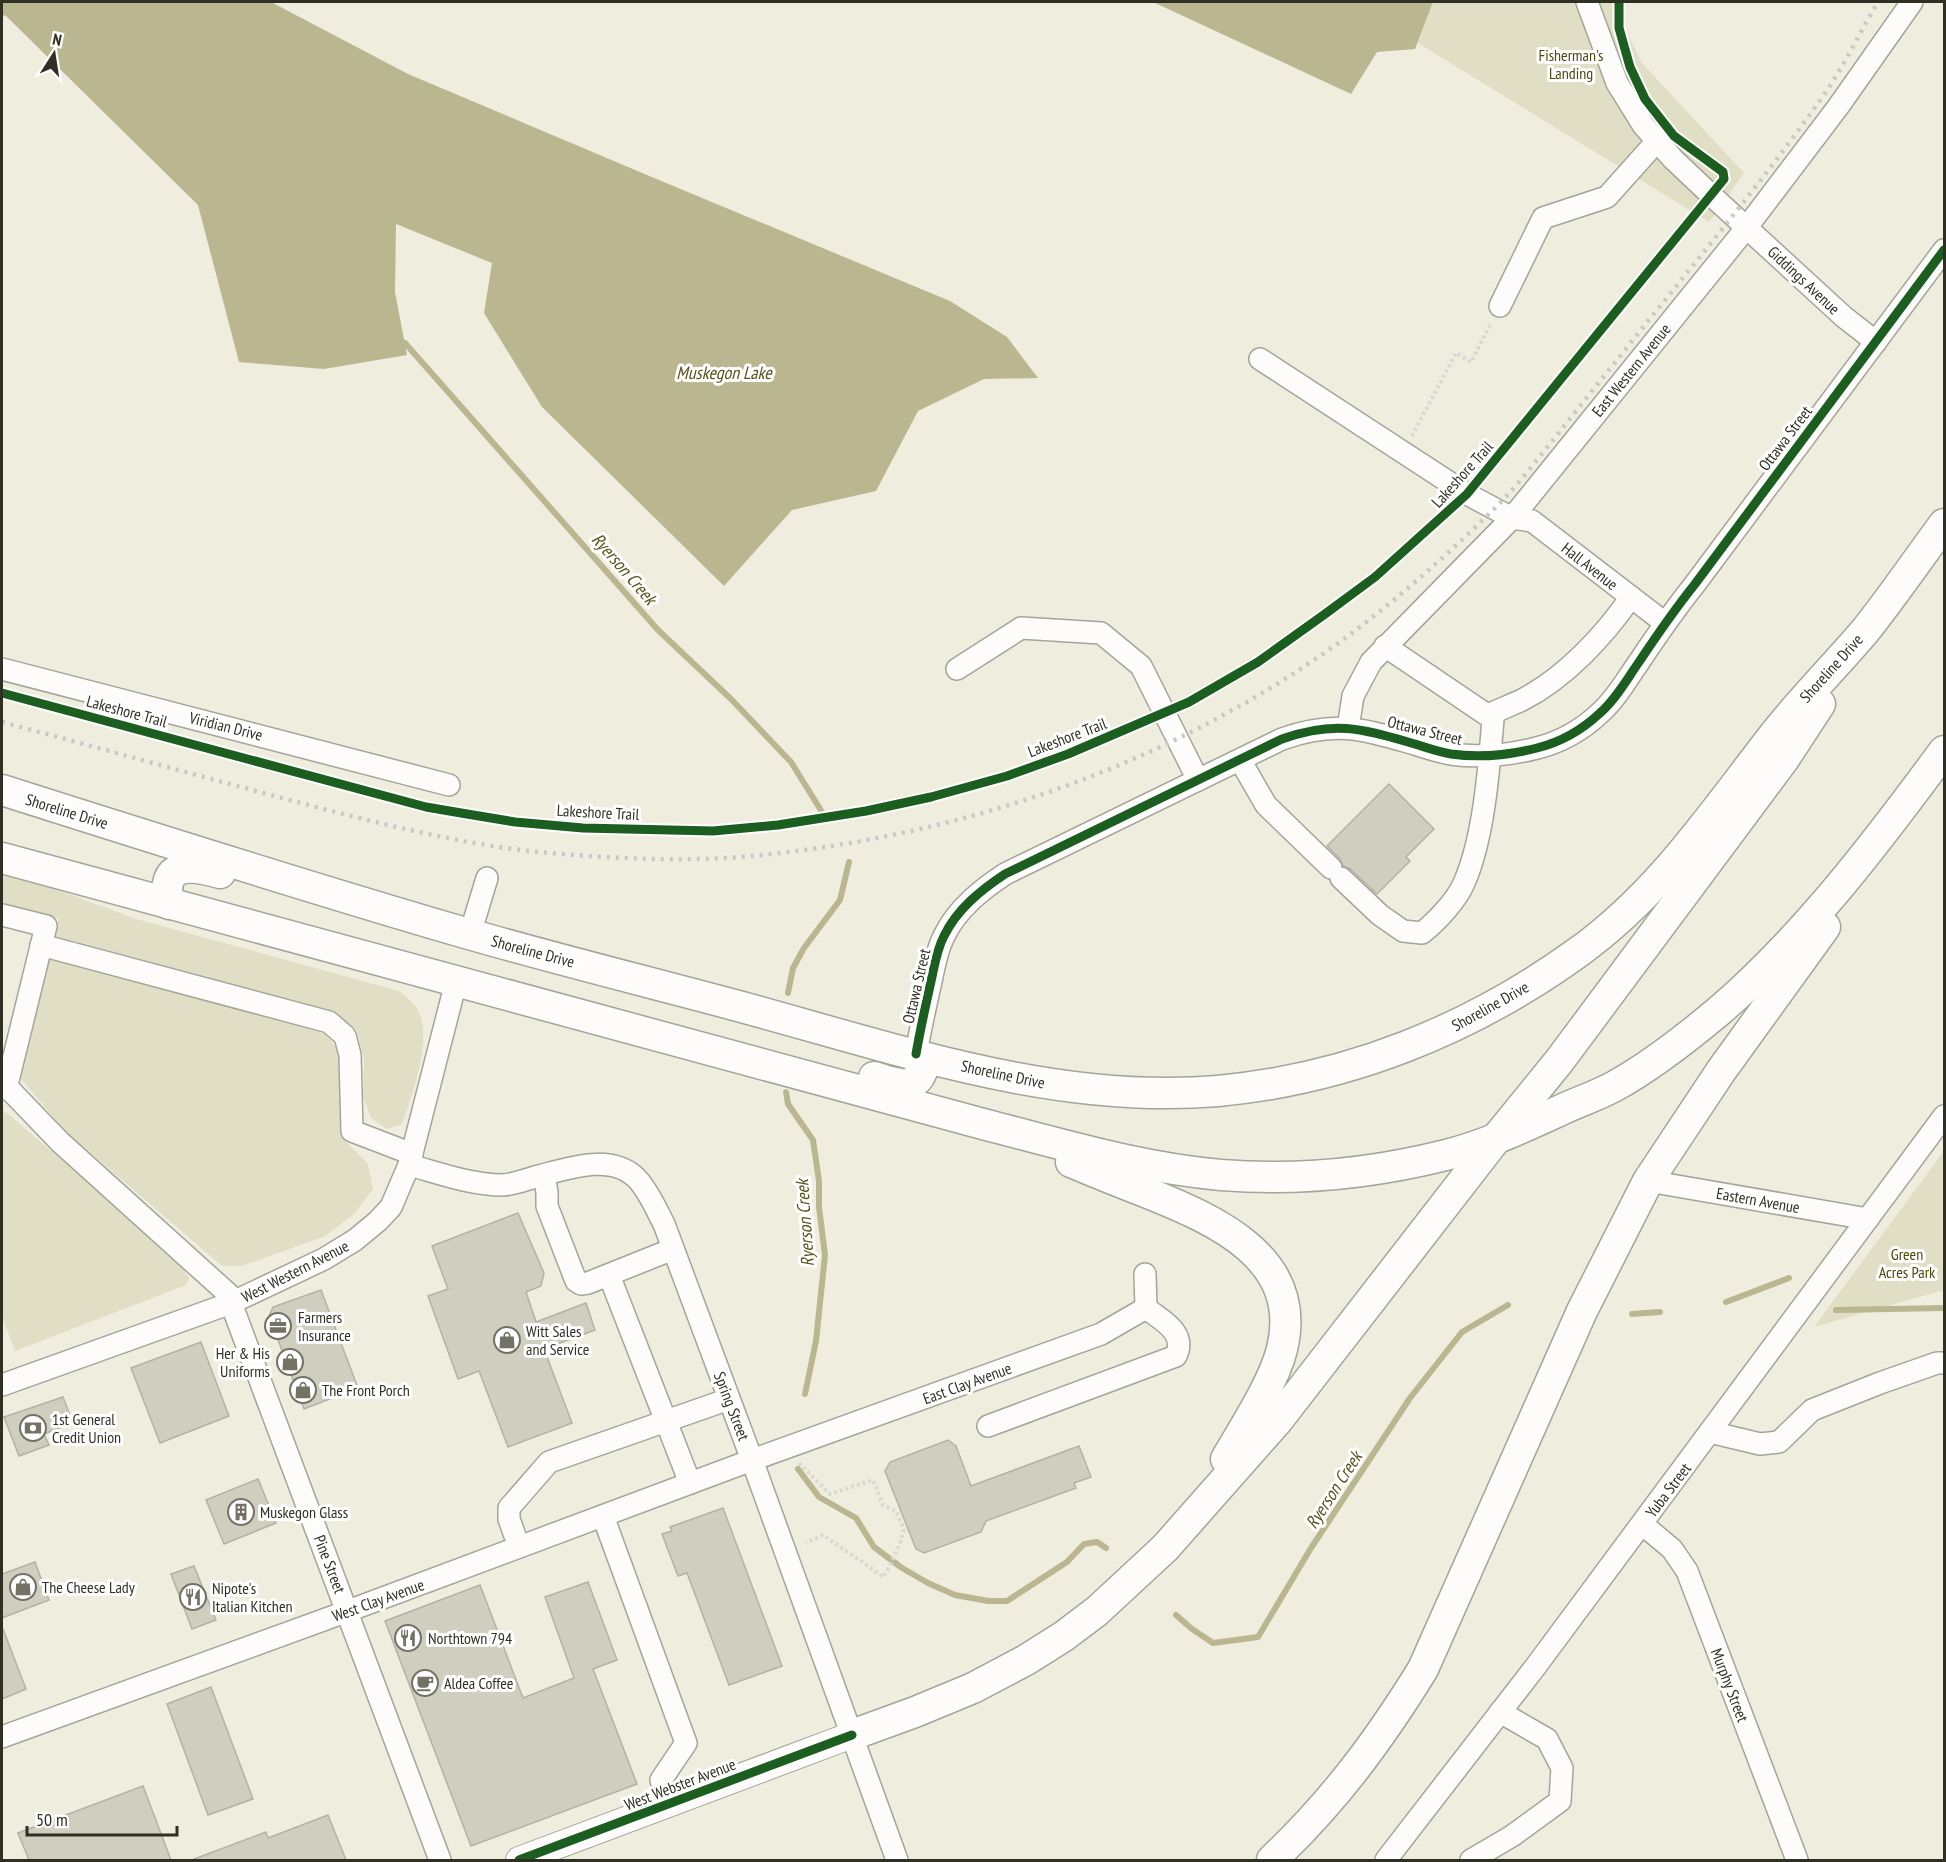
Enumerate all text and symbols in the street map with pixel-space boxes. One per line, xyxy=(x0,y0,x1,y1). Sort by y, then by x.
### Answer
north arrow xyxy=(24,24,84,84)
text: N xyxy=(51,29,63,50)
park label: Fisherman's Landing xyxy=(1539,45,1603,83)
street label: Giddings Avenue xyxy=(1764,242,1844,318)
street label: East Western Avenue xyxy=(1587,319,1675,421)
water label: Muskegon Lake xyxy=(676,361,773,384)
street label: Ottawa Street xyxy=(1754,401,1816,475)
street label: Lakeshore Trail xyxy=(1427,436,1497,511)
water label: Ryerson Creek xyxy=(587,528,663,611)
street label: Hall Avenue xyxy=(1558,538,1622,594)
street label: Shoreline Drive xyxy=(1795,630,1867,706)
street label: Lakeshore Trail xyxy=(85,691,170,731)
street label: Viridian Drive xyxy=(186,707,265,745)
street label: Ottawa Street xyxy=(1386,711,1465,749)
street label: Lakeshore Trail xyxy=(1025,713,1109,761)
street label: Shoreline Drive xyxy=(23,789,111,833)
street label: Lakeshore Trail xyxy=(556,800,640,824)
street label: Shoreline Drive xyxy=(489,930,577,972)
street label: Ottawa Street xyxy=(898,946,934,1025)
street label: Shoreline Drive xyxy=(1448,977,1532,1035)
street label: Shoreline Drive xyxy=(959,1055,1047,1093)
water label: Ryerson Creek xyxy=(790,1177,819,1268)
street label: Eastern Avenue xyxy=(1715,1183,1801,1217)
street label: West Western Avenue xyxy=(238,1235,352,1307)
park label: Green Acres Park xyxy=(1879,1244,1936,1282)
place label: Farmers Insurance xyxy=(298,1307,351,1345)
office icon: Farmers Insurance xyxy=(263,1311,293,1341)
place label: Witt Sales and Service xyxy=(526,1321,589,1359)
shop icon: Witt Sales and Service xyxy=(492,1325,522,1355)
place label: Her & His Uniforms xyxy=(216,1343,270,1381)
shop icon: Her & His Uniforms xyxy=(275,1347,305,1377)
street label: East Clay Avenue xyxy=(920,1358,1014,1408)
street label: Spring Street xyxy=(710,1369,754,1444)
shop icon: The Front Porch xyxy=(288,1375,318,1405)
place label: The Front Porch xyxy=(322,1380,410,1400)
place label: 1st General Credit Union xyxy=(52,1409,121,1447)
bank icon: 1st General Credit Union xyxy=(18,1413,48,1443)
water label: Ryerson Creek xyxy=(1300,1445,1368,1533)
street label: Yuba Street xyxy=(1641,1458,1695,1521)
building icon: Muskegon Glass xyxy=(226,1497,256,1527)
place label: Muskegon Glass xyxy=(260,1502,348,1522)
street label: Pine Street xyxy=(310,1532,350,1597)
shop icon: The Cheese Lady xyxy=(8,1572,38,1602)
street label: West Clay Avenue xyxy=(329,1574,427,1626)
place label: The Cheese Lady xyxy=(42,1577,135,1597)
place label: Nipote's Italian Kitchen xyxy=(212,1578,293,1616)
restaurant icon: Nipote's Italian Kitchen xyxy=(178,1582,208,1612)
restaurant icon: Northtown 794 xyxy=(393,1623,423,1653)
place label: Northtown 794 xyxy=(428,1628,512,1648)
street label: Murphy Street xyxy=(1707,1645,1753,1725)
cafe icon: Aldea Coffee xyxy=(410,1668,440,1698)
place label: Aldea Coffee xyxy=(444,1673,513,1693)
street label: West Webster Avenue xyxy=(622,1754,738,1814)
scale bar xyxy=(27,1799,177,1837)
text: 50 m xyxy=(36,1808,68,1831)

